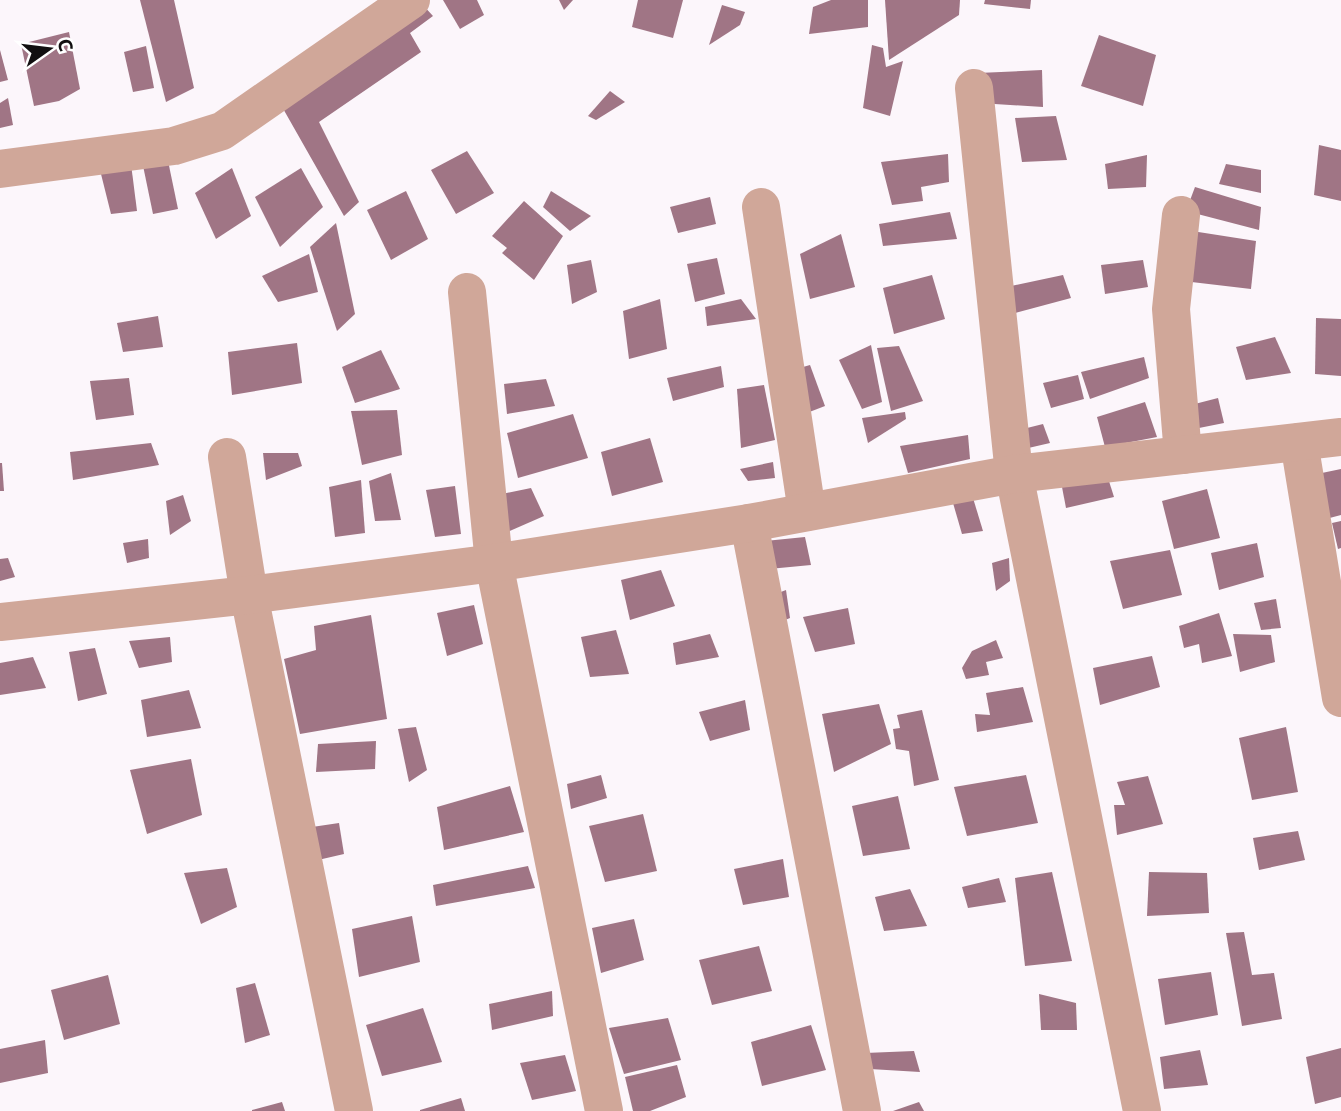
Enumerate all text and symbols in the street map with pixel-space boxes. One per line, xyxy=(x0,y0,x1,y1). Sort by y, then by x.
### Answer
north arrow xyxy=(14,14,84,84)
text: С xyxy=(51,36,80,54)

